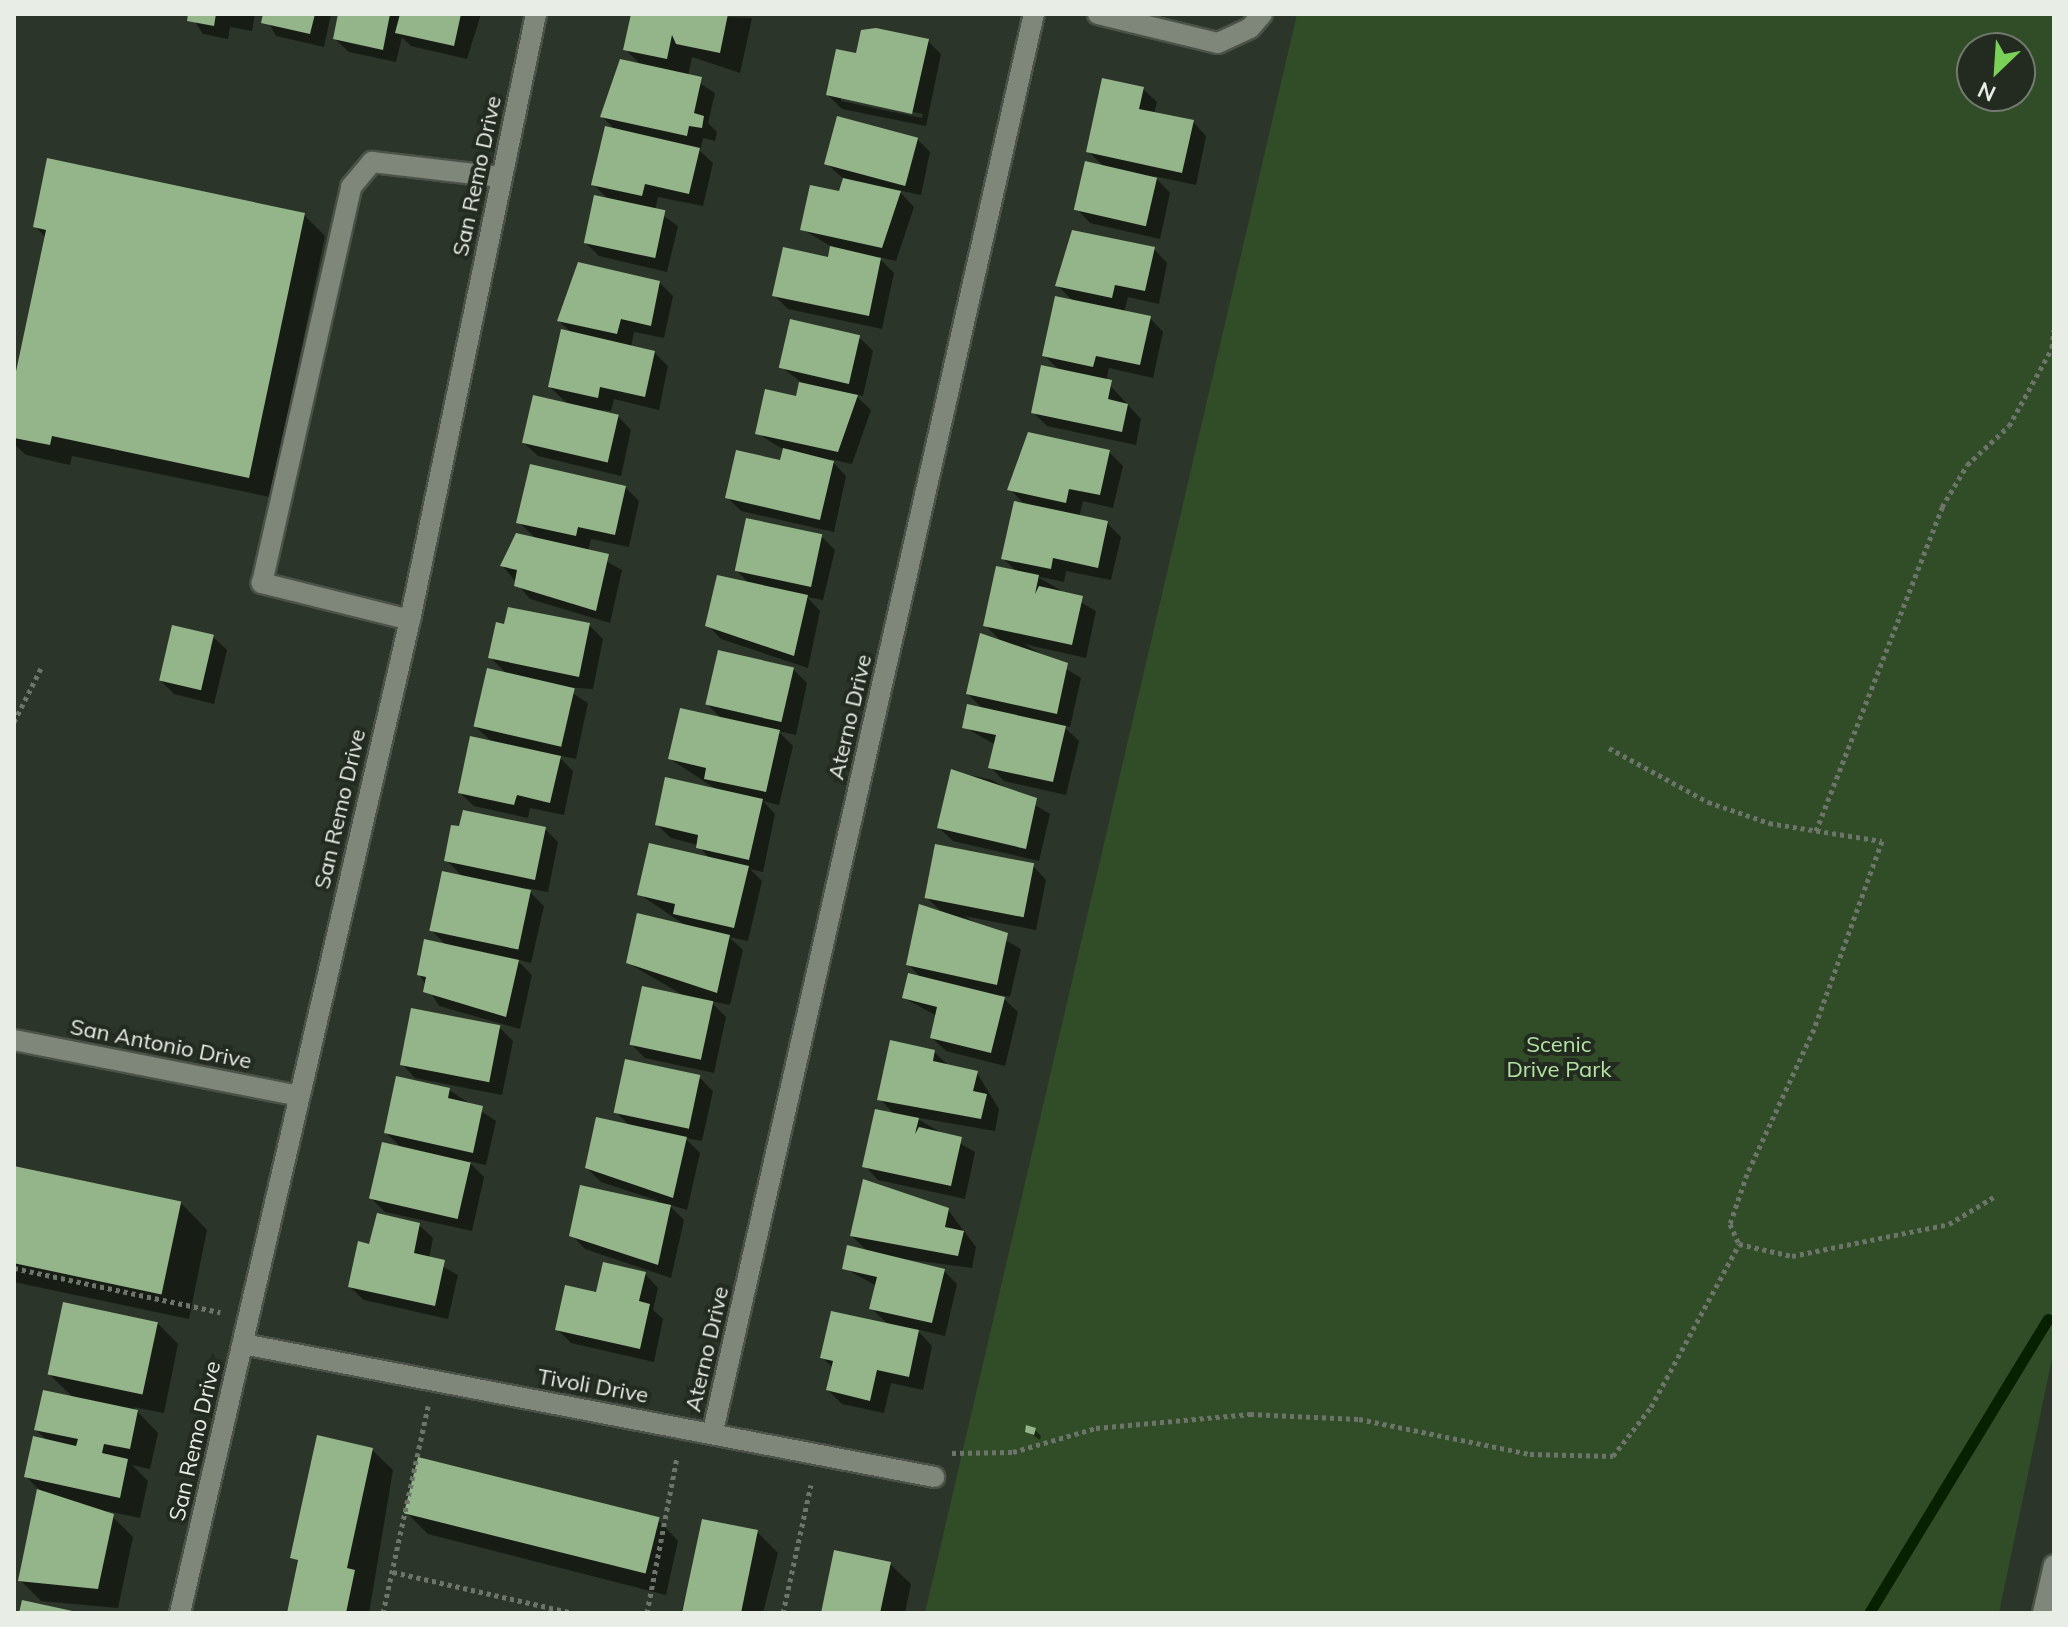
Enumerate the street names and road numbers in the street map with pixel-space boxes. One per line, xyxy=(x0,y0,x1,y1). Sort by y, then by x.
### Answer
street label: San Remo Drive xyxy=(447,93,507,259)
street label: Aterno Drive xyxy=(823,652,877,782)
street label: San Remo Drive xyxy=(309,727,371,891)
street label: San Antonio Drive xyxy=(68,1013,254,1075)
street label: Aterno Drive xyxy=(680,1284,734,1414)
street label: San Remo Drive xyxy=(164,1359,226,1523)
street label: Tivoli Drive xyxy=(536,1363,650,1409)

